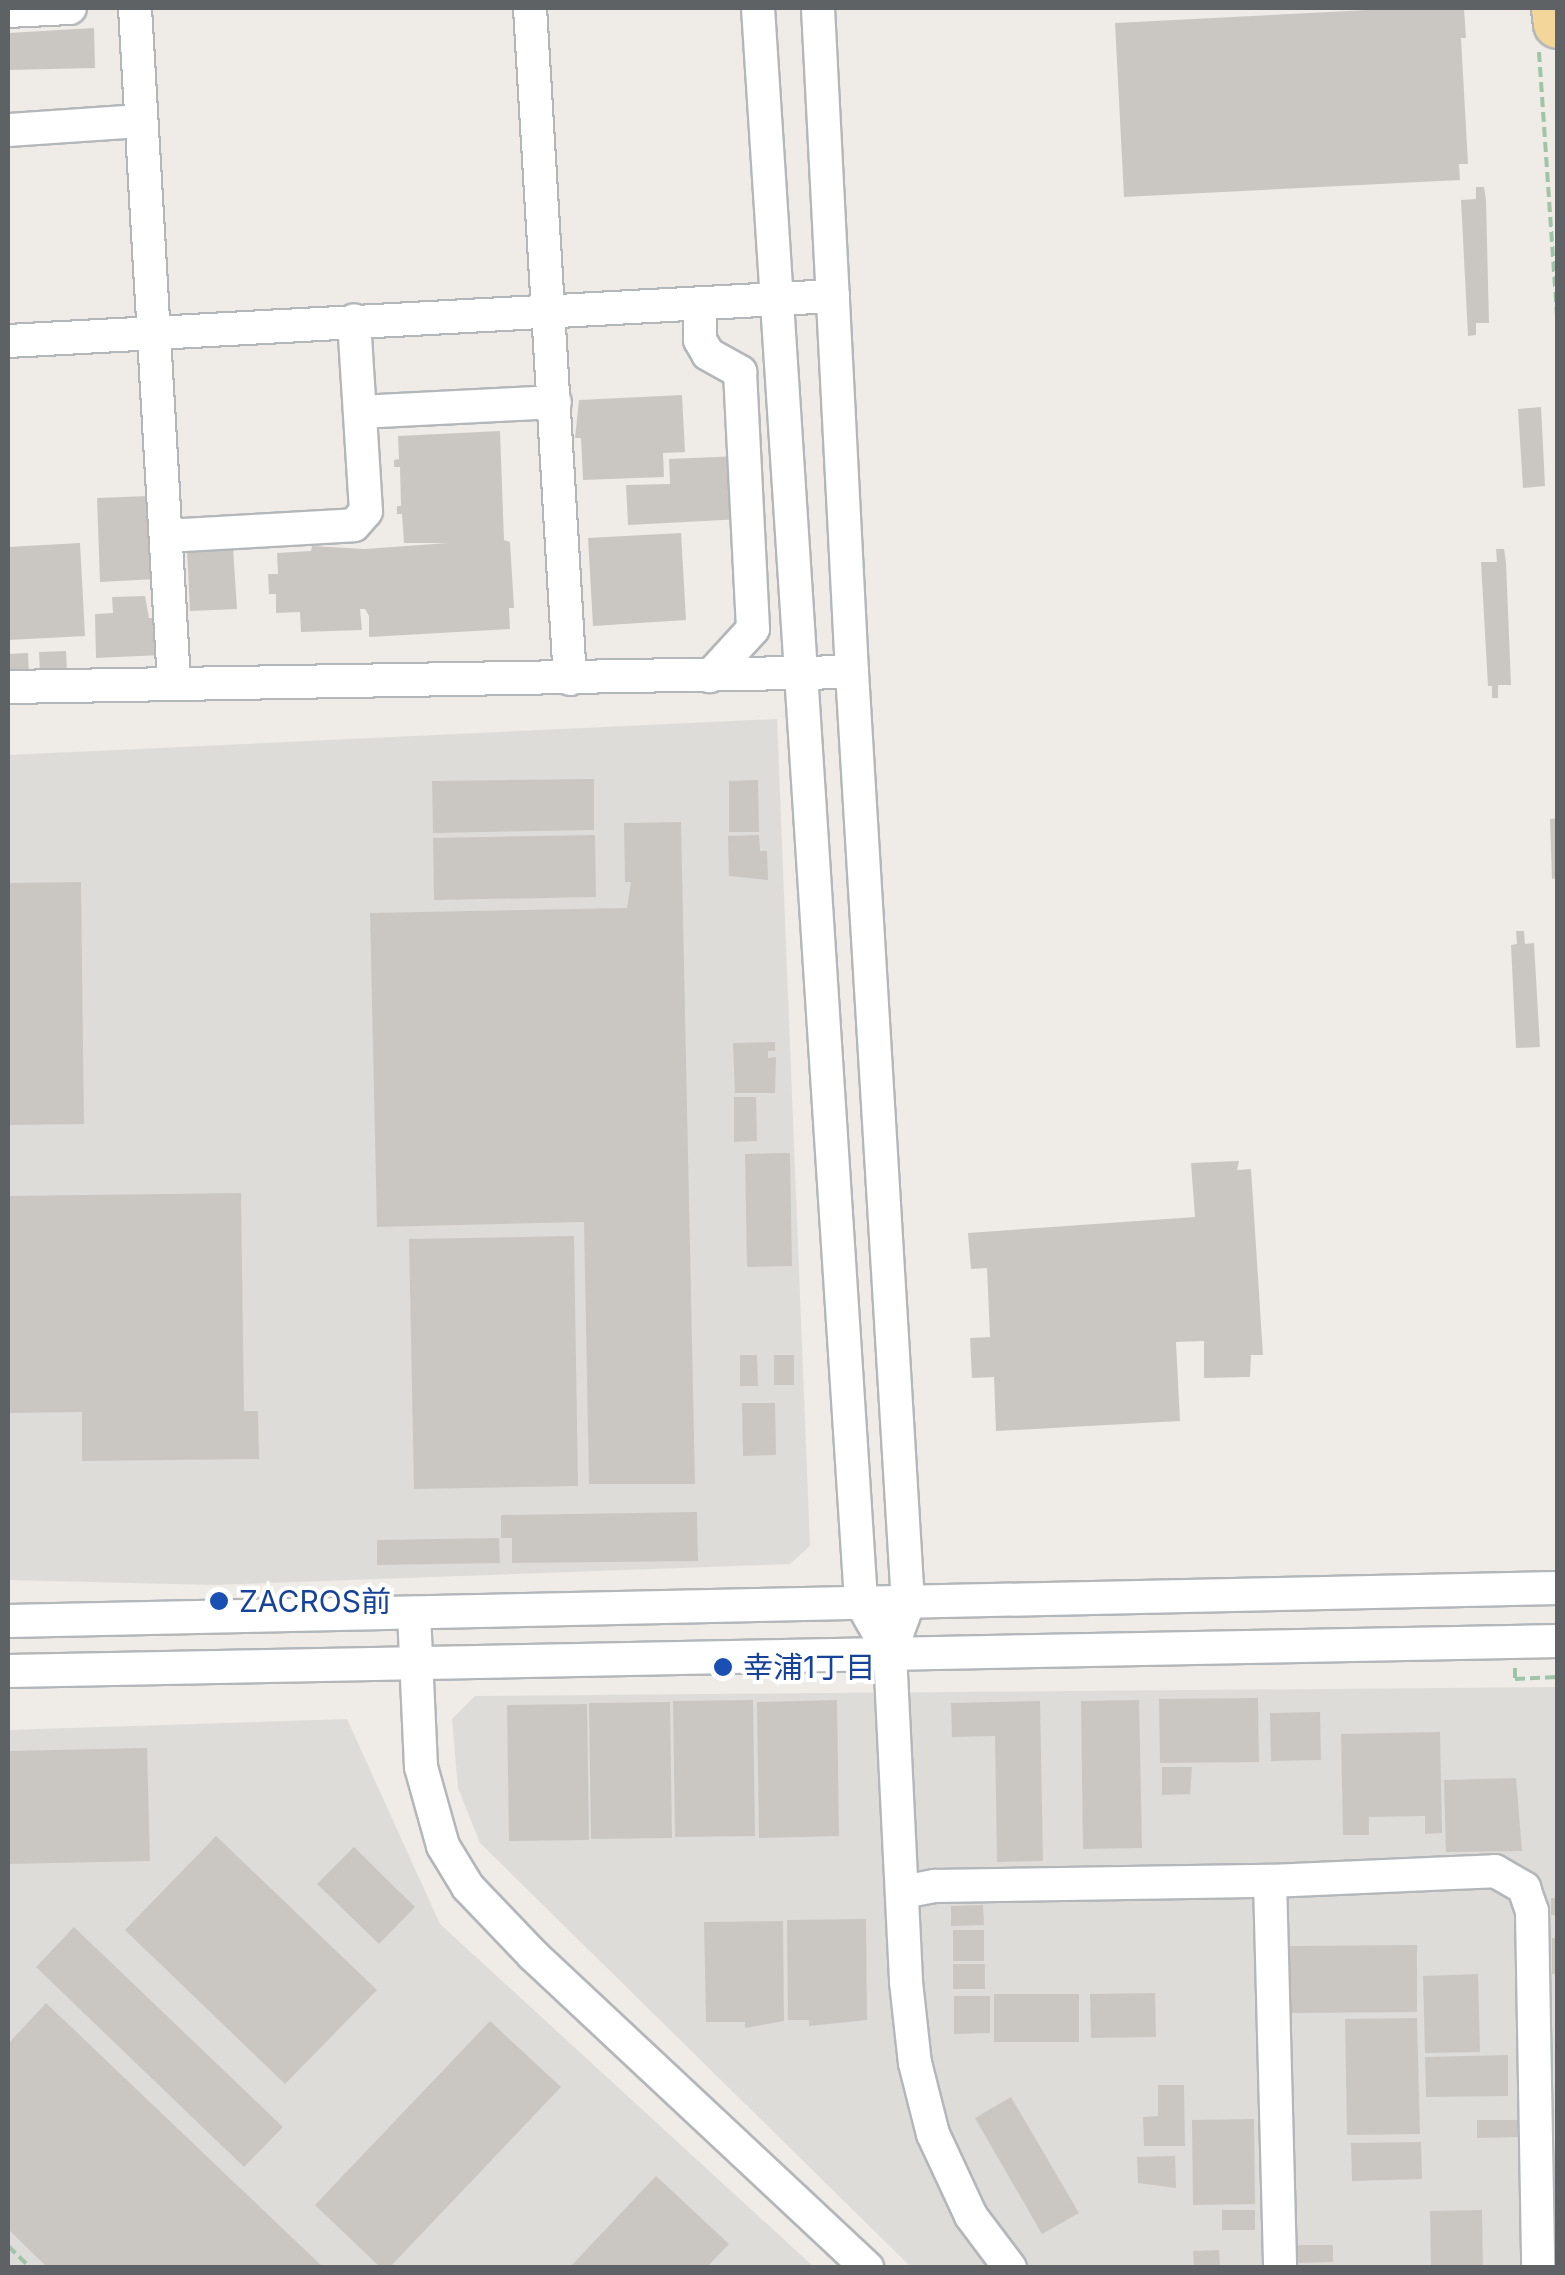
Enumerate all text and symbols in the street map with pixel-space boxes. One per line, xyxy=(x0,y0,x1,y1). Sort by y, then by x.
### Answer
place label: ZACROS前 xyxy=(239,1583,391,1619)
marker: ZACROS前 xyxy=(208,1590,230,1612)
place label: 幸浦1丁目 xyxy=(743,1649,875,1685)
marker: 幸浦1丁目 xyxy=(712,1656,734,1678)

